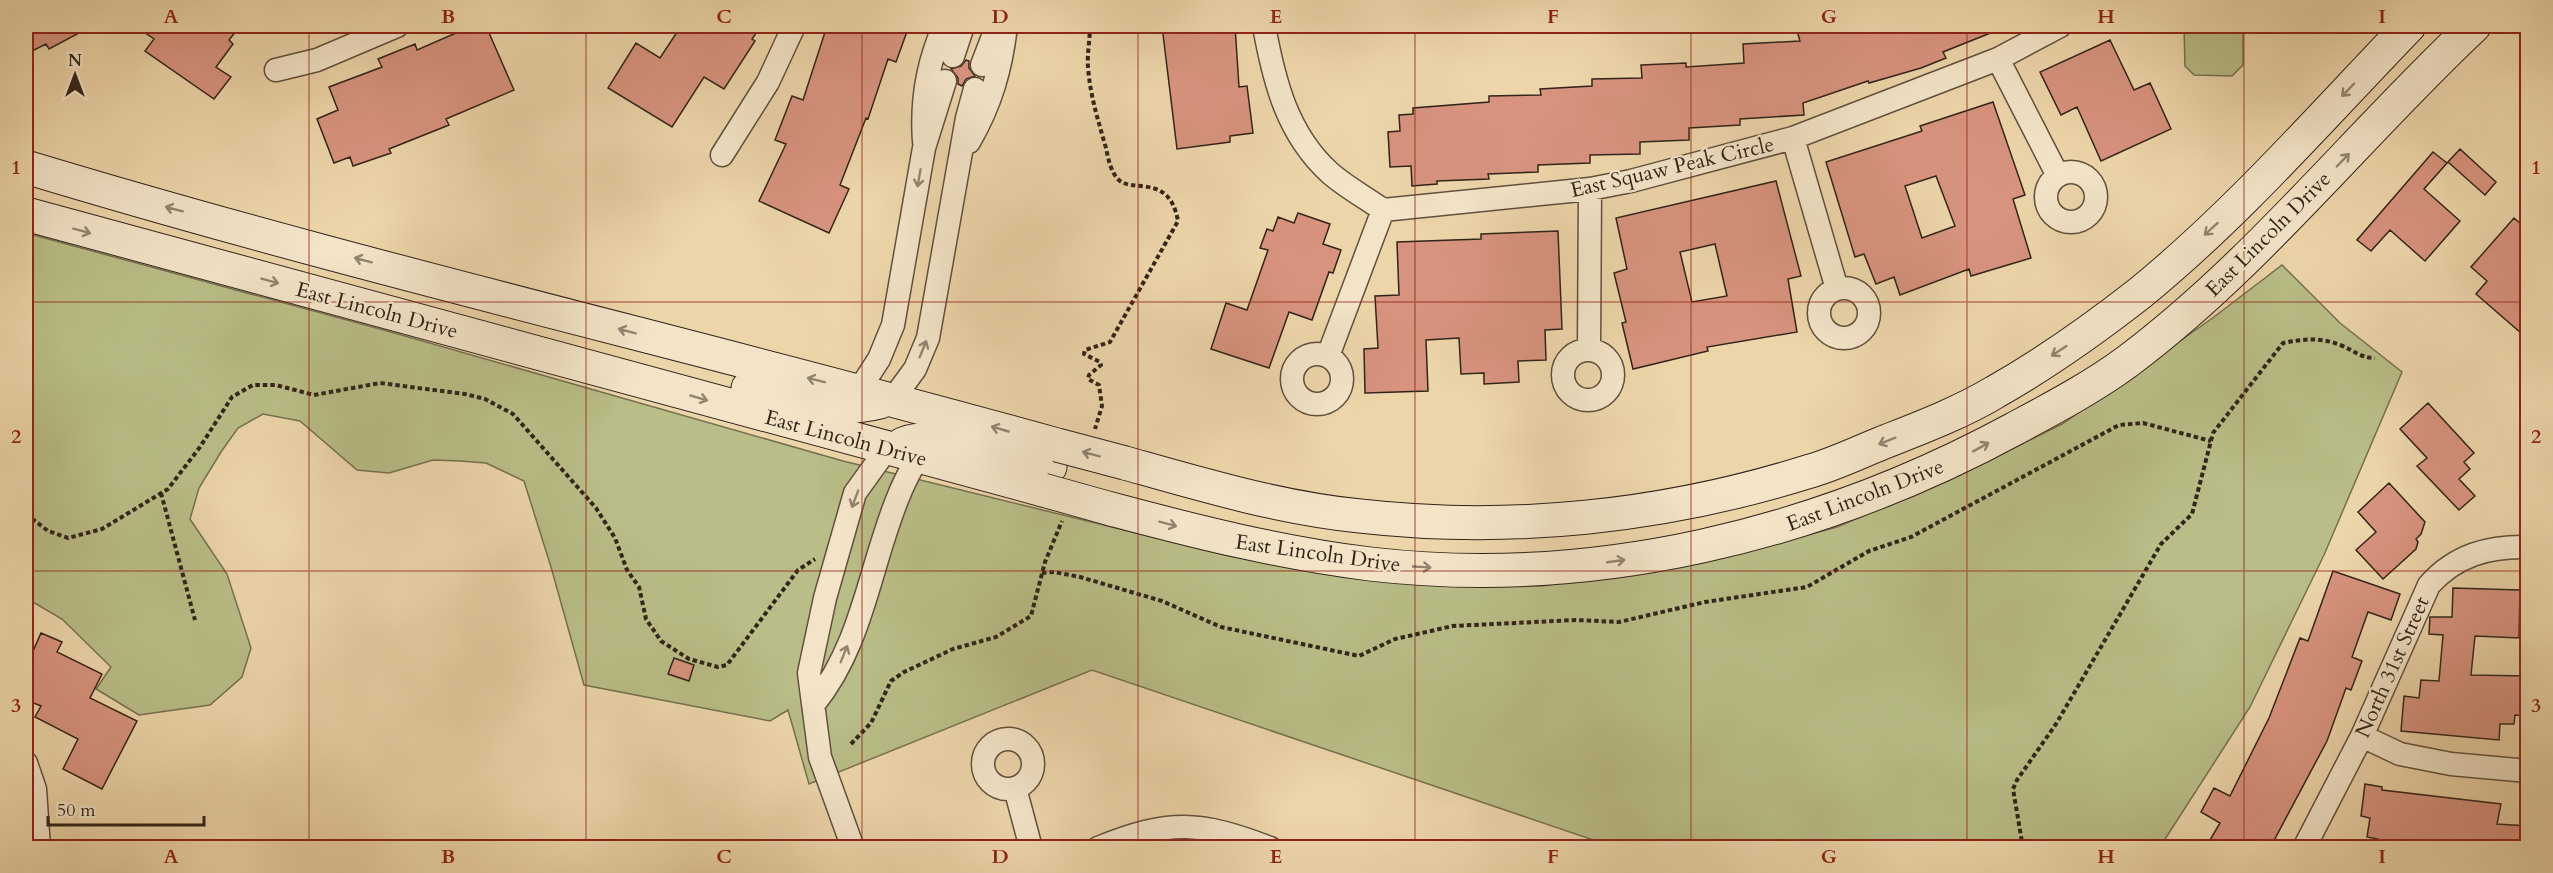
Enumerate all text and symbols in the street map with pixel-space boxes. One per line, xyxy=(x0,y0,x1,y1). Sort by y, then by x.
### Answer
text: A xyxy=(163,3,179,30)
text: B xyxy=(441,3,455,30)
text: C xyxy=(716,3,732,30)
text: D xyxy=(991,3,1009,30)
text: E xyxy=(1270,3,1282,30)
text: F xyxy=(1547,3,1559,30)
text: G xyxy=(1821,3,1837,30)
text: H xyxy=(2097,3,2115,30)
text: I xyxy=(2378,3,2386,30)
north arrow xyxy=(45,45,105,105)
text: N xyxy=(68,50,82,72)
one-way arrow xyxy=(2340,82,2355,97)
street label: East Squaw Peak Circle xyxy=(1567,130,1777,205)
one-way arrow xyxy=(2335,153,2349,168)
text: 1 xyxy=(11,154,21,181)
text: 1 xyxy=(2531,154,2541,181)
street label: East Lincoln Drive xyxy=(2199,165,2337,303)
one-way arrow xyxy=(913,167,924,187)
one-way arrow xyxy=(165,203,184,214)
one-way arrow xyxy=(2204,222,2219,236)
one-way arrow xyxy=(72,226,91,237)
one-way arrow xyxy=(353,254,372,265)
street label: East Lincoln Drive xyxy=(293,275,461,346)
one-way arrow xyxy=(260,276,279,288)
one-way arrow xyxy=(618,324,637,336)
one-way arrow xyxy=(918,340,929,359)
one-way arrow xyxy=(2052,345,2068,357)
one-way arrow xyxy=(807,373,826,385)
one-way arrow xyxy=(689,393,708,404)
street label: East Lincoln Drive xyxy=(762,403,930,474)
text: 2 xyxy=(11,423,21,450)
one-way arrow xyxy=(991,423,1010,434)
text: 2 xyxy=(2531,423,2541,450)
one-way arrow xyxy=(1878,436,1897,447)
one-way arrow xyxy=(1971,441,1989,452)
one-way arrow xyxy=(1082,448,1101,459)
street label: East Lincoln Drive xyxy=(1782,452,1948,539)
one-way arrow xyxy=(849,489,860,507)
one-way arrow xyxy=(1158,519,1177,530)
street label: East Lincoln Drive xyxy=(1233,528,1402,579)
one-way arrow xyxy=(1606,555,1626,566)
one-way arrow xyxy=(1411,562,1431,573)
street label: North 31st Street xyxy=(2348,592,2437,743)
one-way arrow xyxy=(839,646,850,664)
text: 3 xyxy=(11,692,21,719)
text: 3 xyxy=(2531,692,2541,719)
scale bar xyxy=(48,789,204,827)
text: 50 m xyxy=(57,798,96,823)
text: A xyxy=(163,843,179,870)
text: B xyxy=(441,843,455,870)
text: C xyxy=(716,843,732,870)
text: D xyxy=(991,843,1009,870)
text: E xyxy=(1270,843,1282,870)
text: F xyxy=(1547,843,1559,870)
text: G xyxy=(1821,843,1837,870)
text: H xyxy=(2097,843,2115,870)
text: I xyxy=(2378,843,2386,870)

